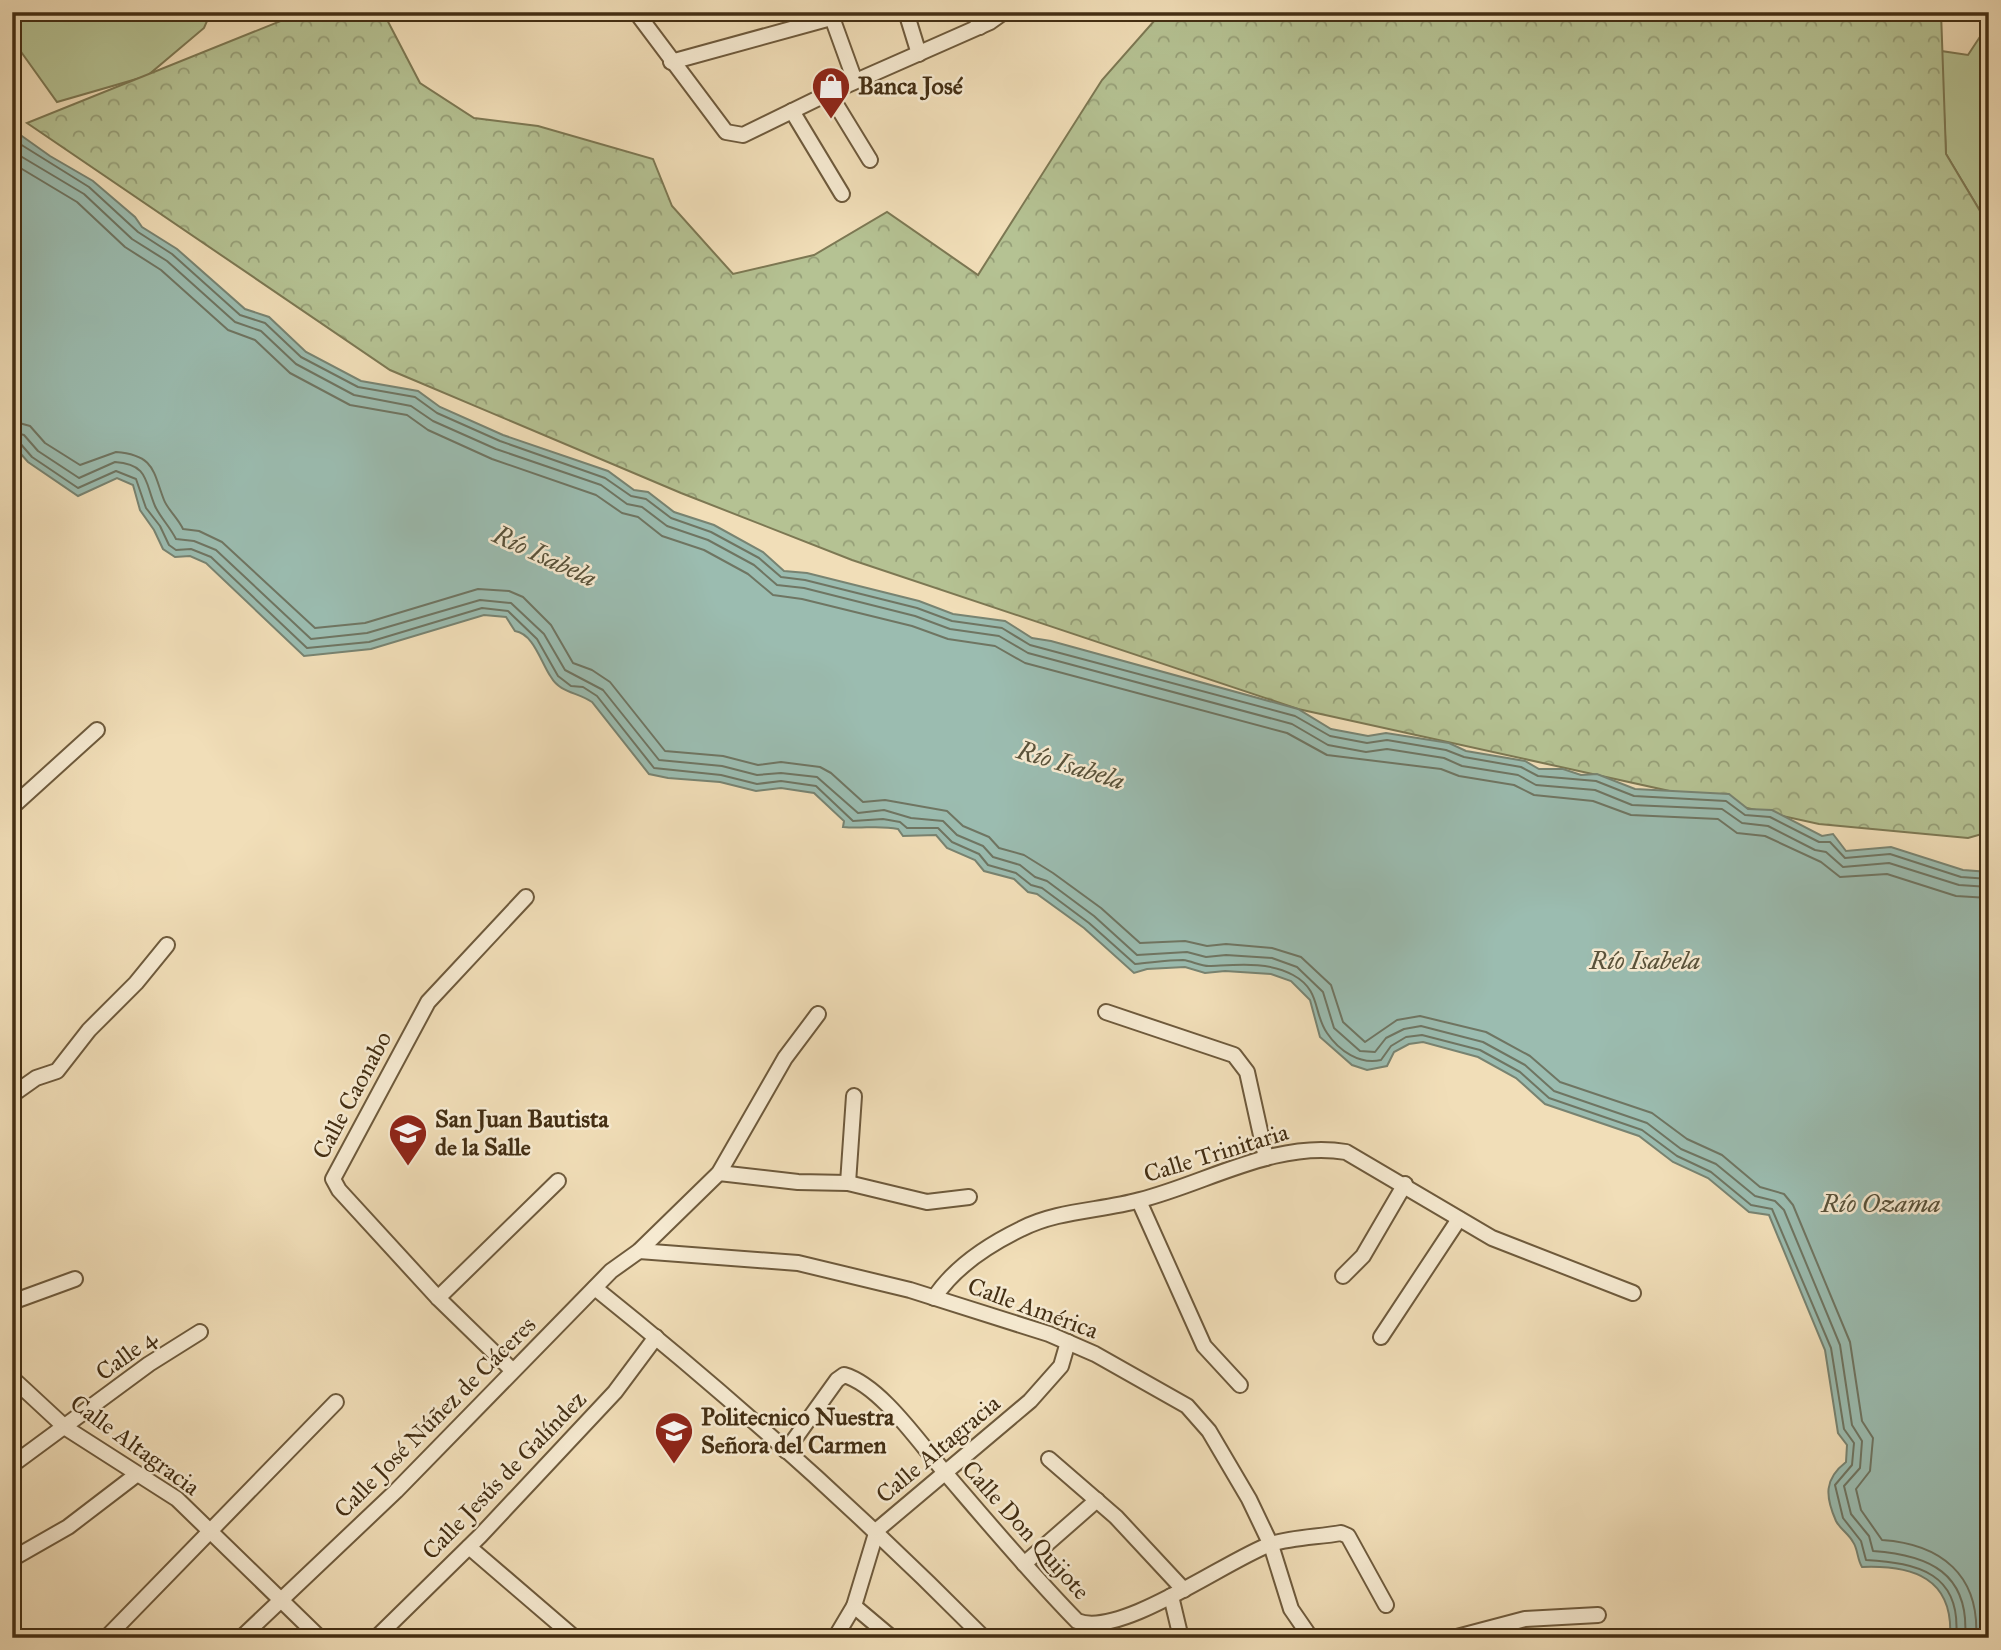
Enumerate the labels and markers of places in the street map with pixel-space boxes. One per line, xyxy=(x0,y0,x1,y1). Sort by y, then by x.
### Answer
shop icon: Banca José xyxy=(810,65,852,120)
place label: Banca José xyxy=(858,71,964,101)
place label: San Juan Bautista de la Salle xyxy=(435,1104,609,1162)
school or university icon: San Juan Bautista de la Salle xyxy=(387,1112,429,1167)
place label: Politecnico Nuestra Señora del Carmen xyxy=(701,1402,895,1460)
school or university icon: Politecnico Nuestra Señora del Carmen xyxy=(653,1410,695,1465)

